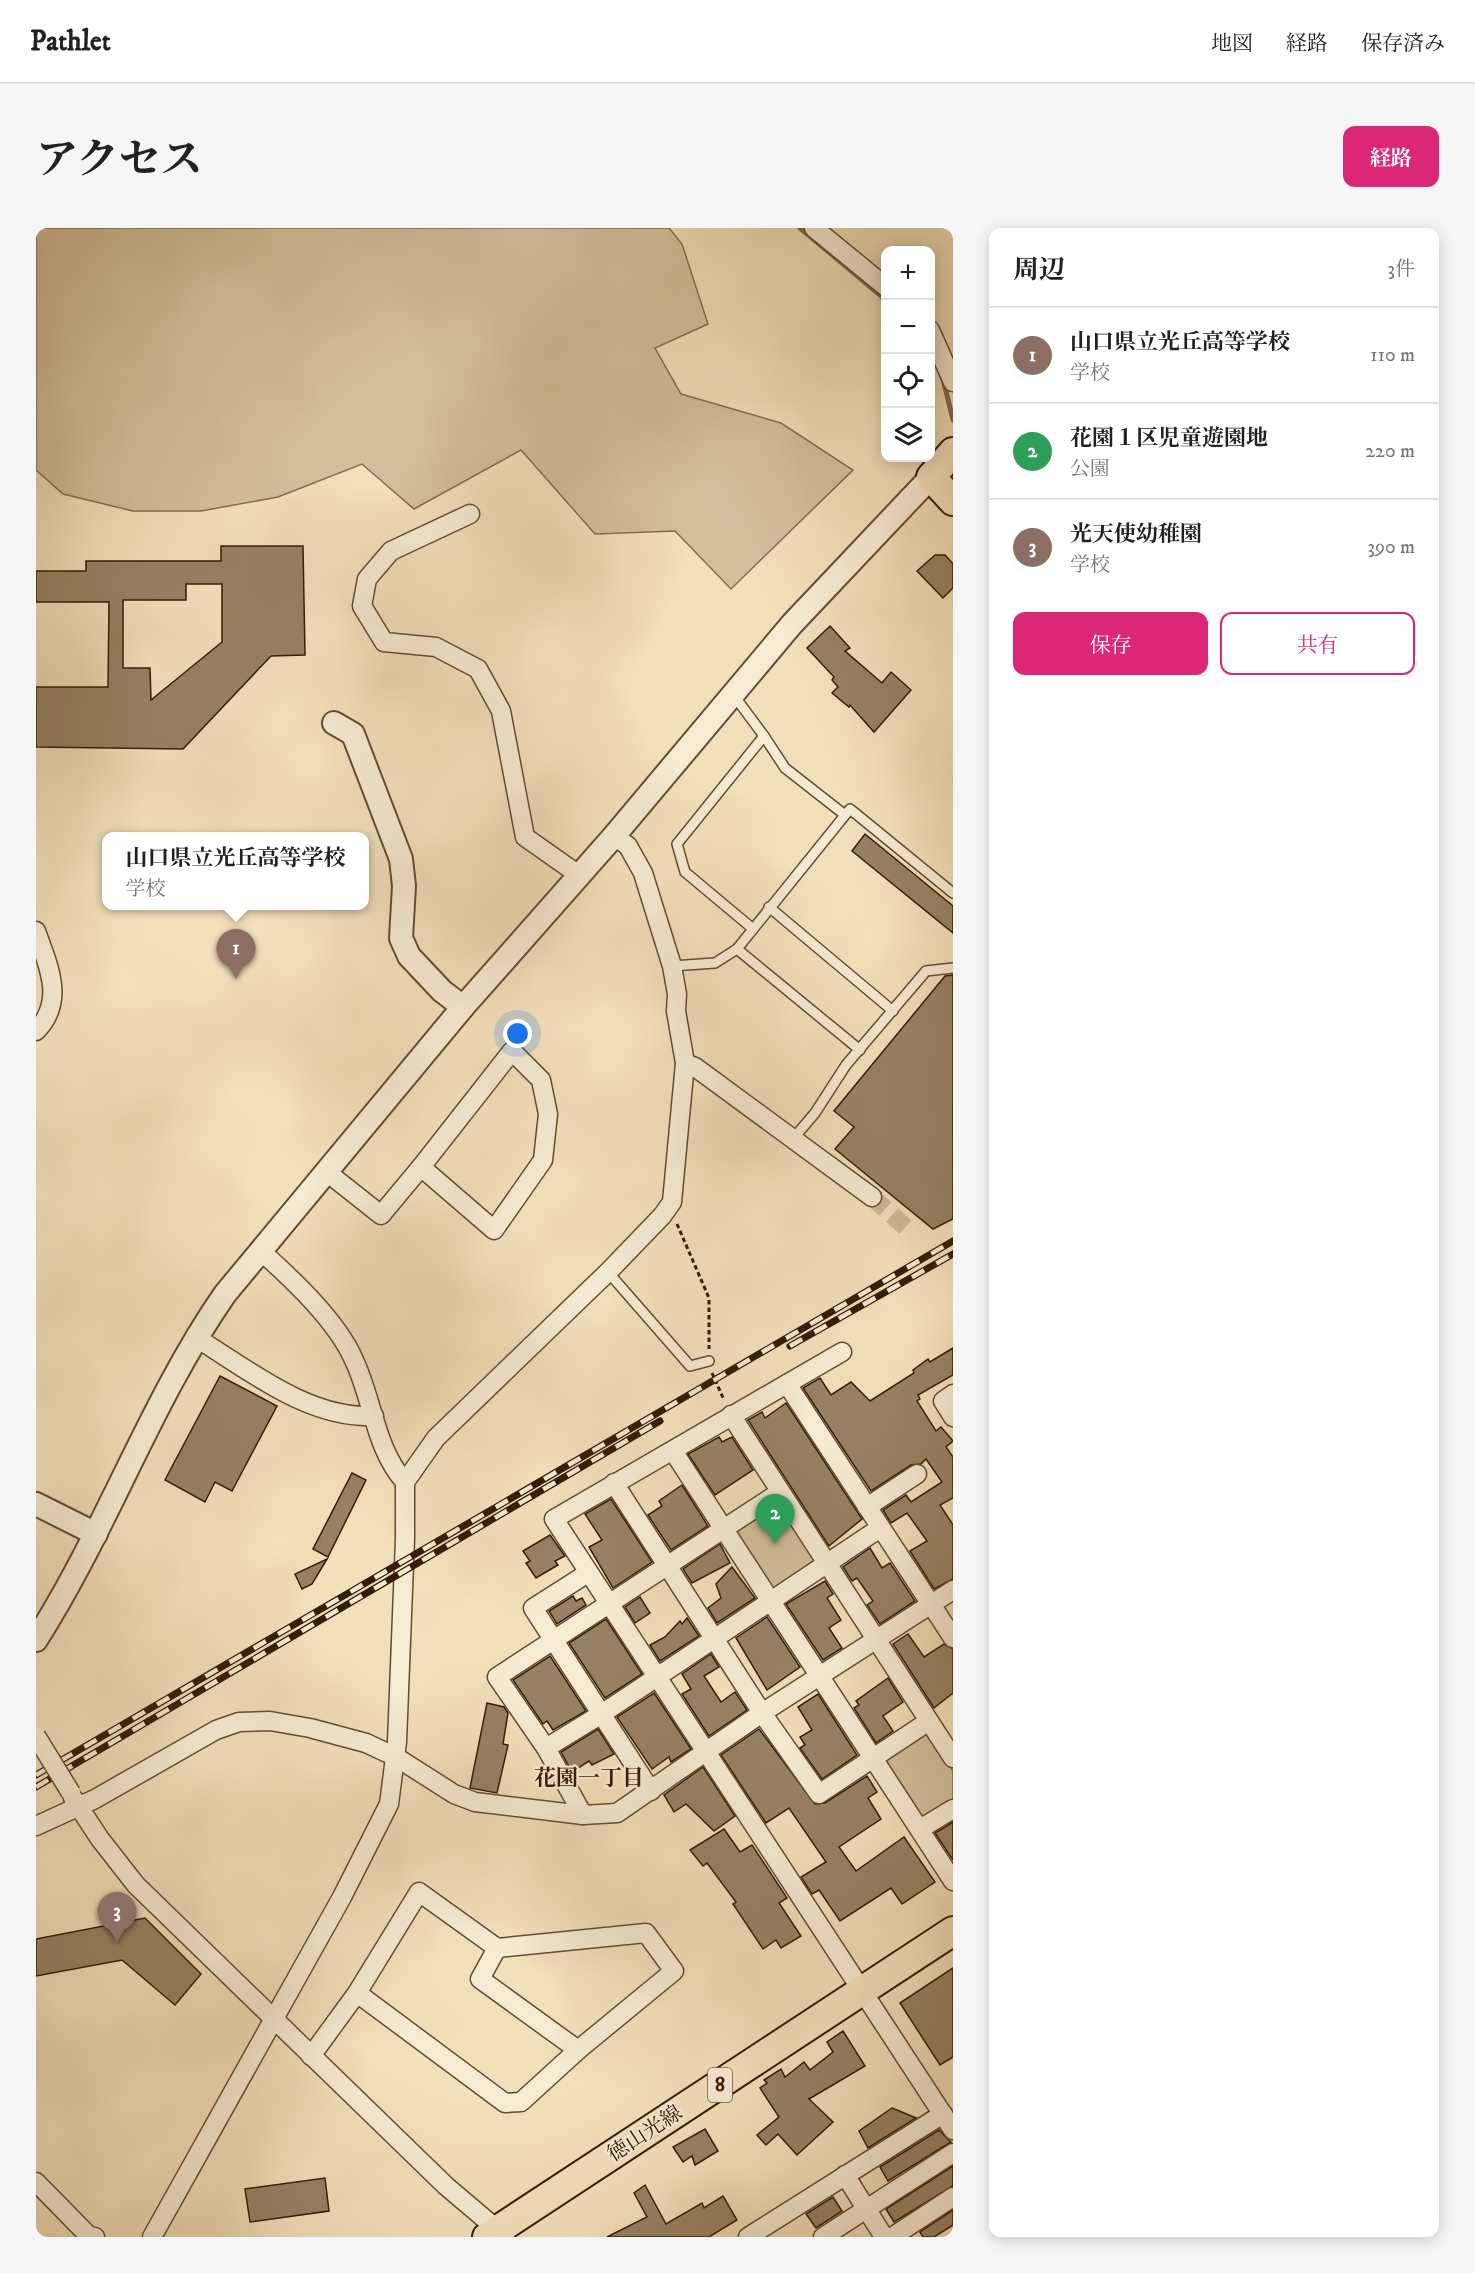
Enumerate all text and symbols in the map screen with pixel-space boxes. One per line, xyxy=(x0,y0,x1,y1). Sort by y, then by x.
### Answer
text: Pathlet xyxy=(30,24,111,59)
text: 地図 xyxy=(1211,31,1253,57)
text: 経路 xyxy=(1286,31,1328,57)
text: 保存済み xyxy=(1361,31,1445,57)
button: 経路 xyxy=(1343,126,1439,187)
text: アクセス xyxy=(36,135,203,187)
map controls xyxy=(881,246,935,462)
button: + xyxy=(881,246,935,300)
text: 周辺 xyxy=(1013,254,1065,287)
text: 3件 xyxy=(1388,257,1415,282)
button: − xyxy=(881,300,935,354)
text: 山口県立光丘高等学校 xyxy=(1070,329,1290,356)
text: 1 xyxy=(1029,343,1036,368)
text: 110 m xyxy=(1370,343,1415,368)
button: locate xyxy=(881,354,935,408)
text: 学校 xyxy=(1070,361,1110,386)
button: layers xyxy=(881,408,935,462)
text: 花園１区児童遊園地 xyxy=(1070,425,1268,452)
text: 2 xyxy=(1028,439,1037,464)
text: 220 m xyxy=(1365,439,1415,464)
text: 公園 xyxy=(1070,457,1110,482)
text: 光天使幼稚園 xyxy=(1070,521,1202,548)
text: 3 xyxy=(1029,535,1036,560)
text: 390 m xyxy=(1367,535,1415,560)
text: 学校 xyxy=(1070,553,1110,578)
button: 保存 xyxy=(1013,612,1208,675)
button: 共有 xyxy=(1220,612,1415,675)
popup xyxy=(102,832,369,910)
text: 山口県立光丘高等学校 xyxy=(125,845,346,872)
text: 学校 xyxy=(125,877,165,902)
pin: 1 xyxy=(216,930,256,979)
your location xyxy=(503,1019,532,1048)
pin: 2 xyxy=(756,1494,794,1544)
district label: 花園一丁目 xyxy=(534,1765,644,1792)
pin: 3 xyxy=(98,1892,136,1942)
road number: 8 xyxy=(708,2068,732,2102)
street label: 徳山光線 xyxy=(603,2100,687,2168)

